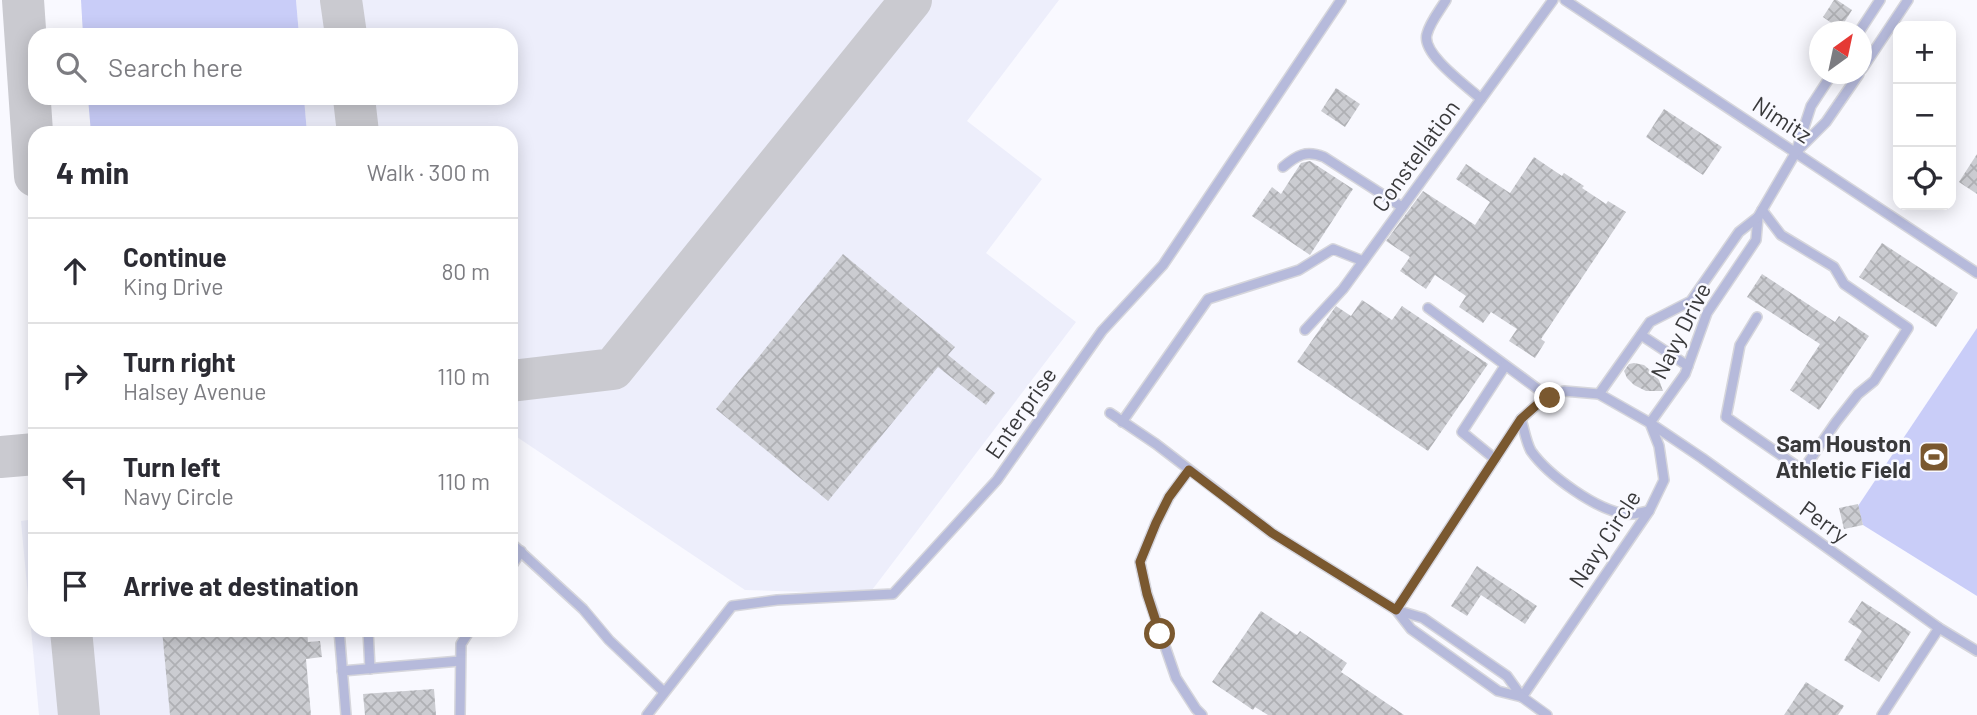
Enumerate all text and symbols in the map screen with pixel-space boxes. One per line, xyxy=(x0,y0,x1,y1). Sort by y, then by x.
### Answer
north arrow xyxy=(1809,21,1872,84)
map controls xyxy=(1893,21,1956,210)
button: + xyxy=(1893,21,1956,84)
search box xyxy=(28,28,518,105)
icon: search xyxy=(52,48,90,86)
text: Search here xyxy=(108,51,243,82)
button: − xyxy=(1893,84,1956,147)
street label: Nimitz xyxy=(1748,90,1817,149)
street label: Constellation xyxy=(1365,94,1465,217)
button: locate xyxy=(1893,147,1956,210)
text: 4 min xyxy=(56,154,129,190)
text: Walk · 300 m xyxy=(367,158,490,186)
text: Continue xyxy=(123,241,227,272)
icon: ahead xyxy=(56,252,94,290)
text: 80 m xyxy=(441,257,490,285)
text: King Drive xyxy=(123,272,223,300)
street label: Navy Drive xyxy=(1644,278,1716,383)
text: Turn right xyxy=(123,346,236,377)
icon: right xyxy=(56,357,94,395)
street label: Enterprise xyxy=(979,361,1062,464)
text: 110 m xyxy=(437,362,490,390)
text: Halsey Avenue xyxy=(123,377,266,405)
route end xyxy=(1534,382,1565,413)
place label: Sam Houston Athletic Field xyxy=(1776,429,1911,483)
sports icon: Sam Houston Athletic Field xyxy=(1917,440,1951,474)
text: Turn left xyxy=(123,451,221,482)
icon: left xyxy=(56,462,94,500)
text: 110 m xyxy=(437,467,490,495)
text: Navy Circle xyxy=(123,482,234,510)
street label: Navy Circle xyxy=(1562,484,1646,593)
street label: Perry xyxy=(1795,494,1855,548)
icon: arrive xyxy=(56,567,94,605)
text: Arrive at destination xyxy=(123,570,359,601)
route start xyxy=(1144,618,1175,649)

